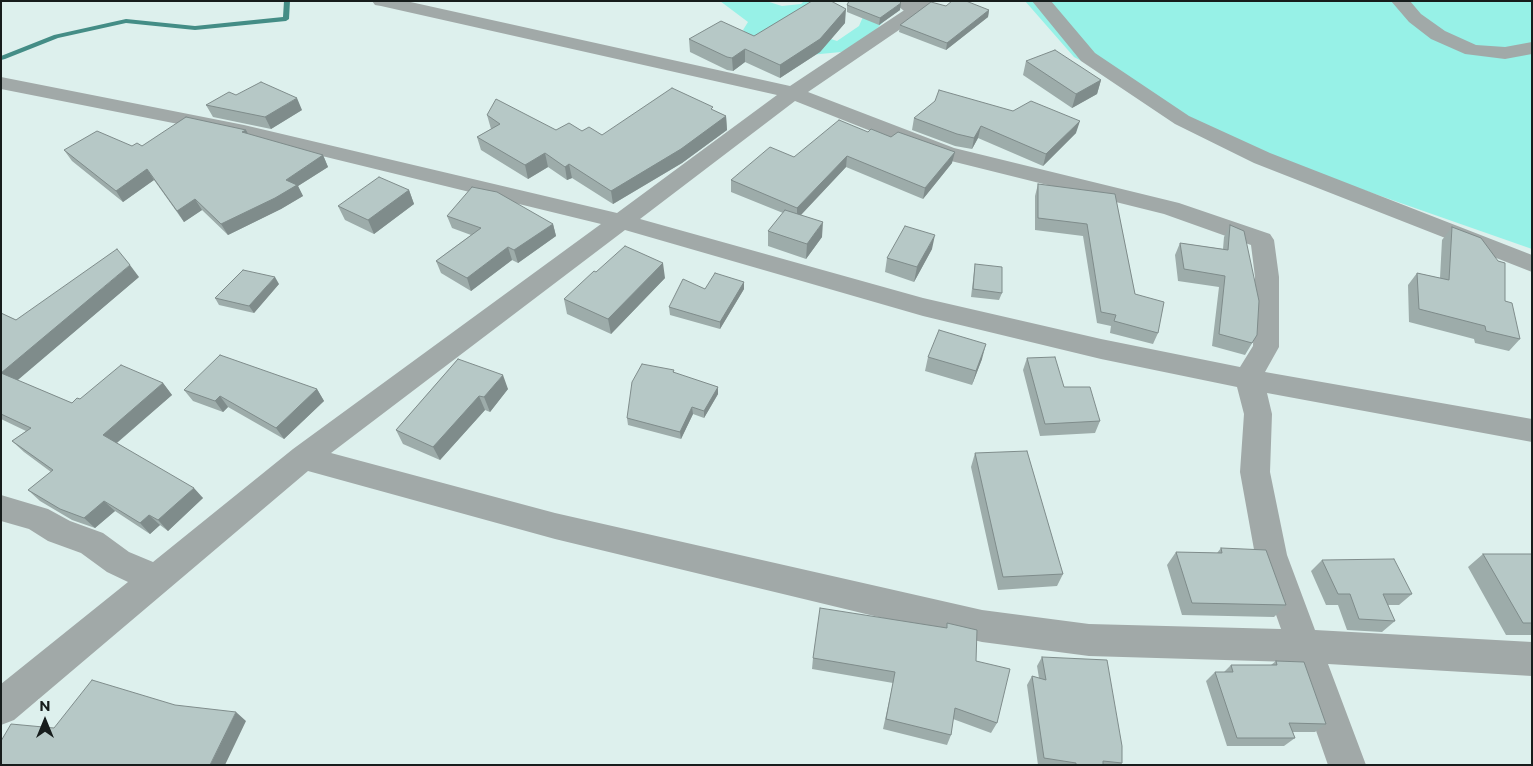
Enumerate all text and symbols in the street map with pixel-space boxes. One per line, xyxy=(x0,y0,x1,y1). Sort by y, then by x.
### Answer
north arrow xyxy=(20,696,70,746)
text: N xyxy=(39,697,51,715)

